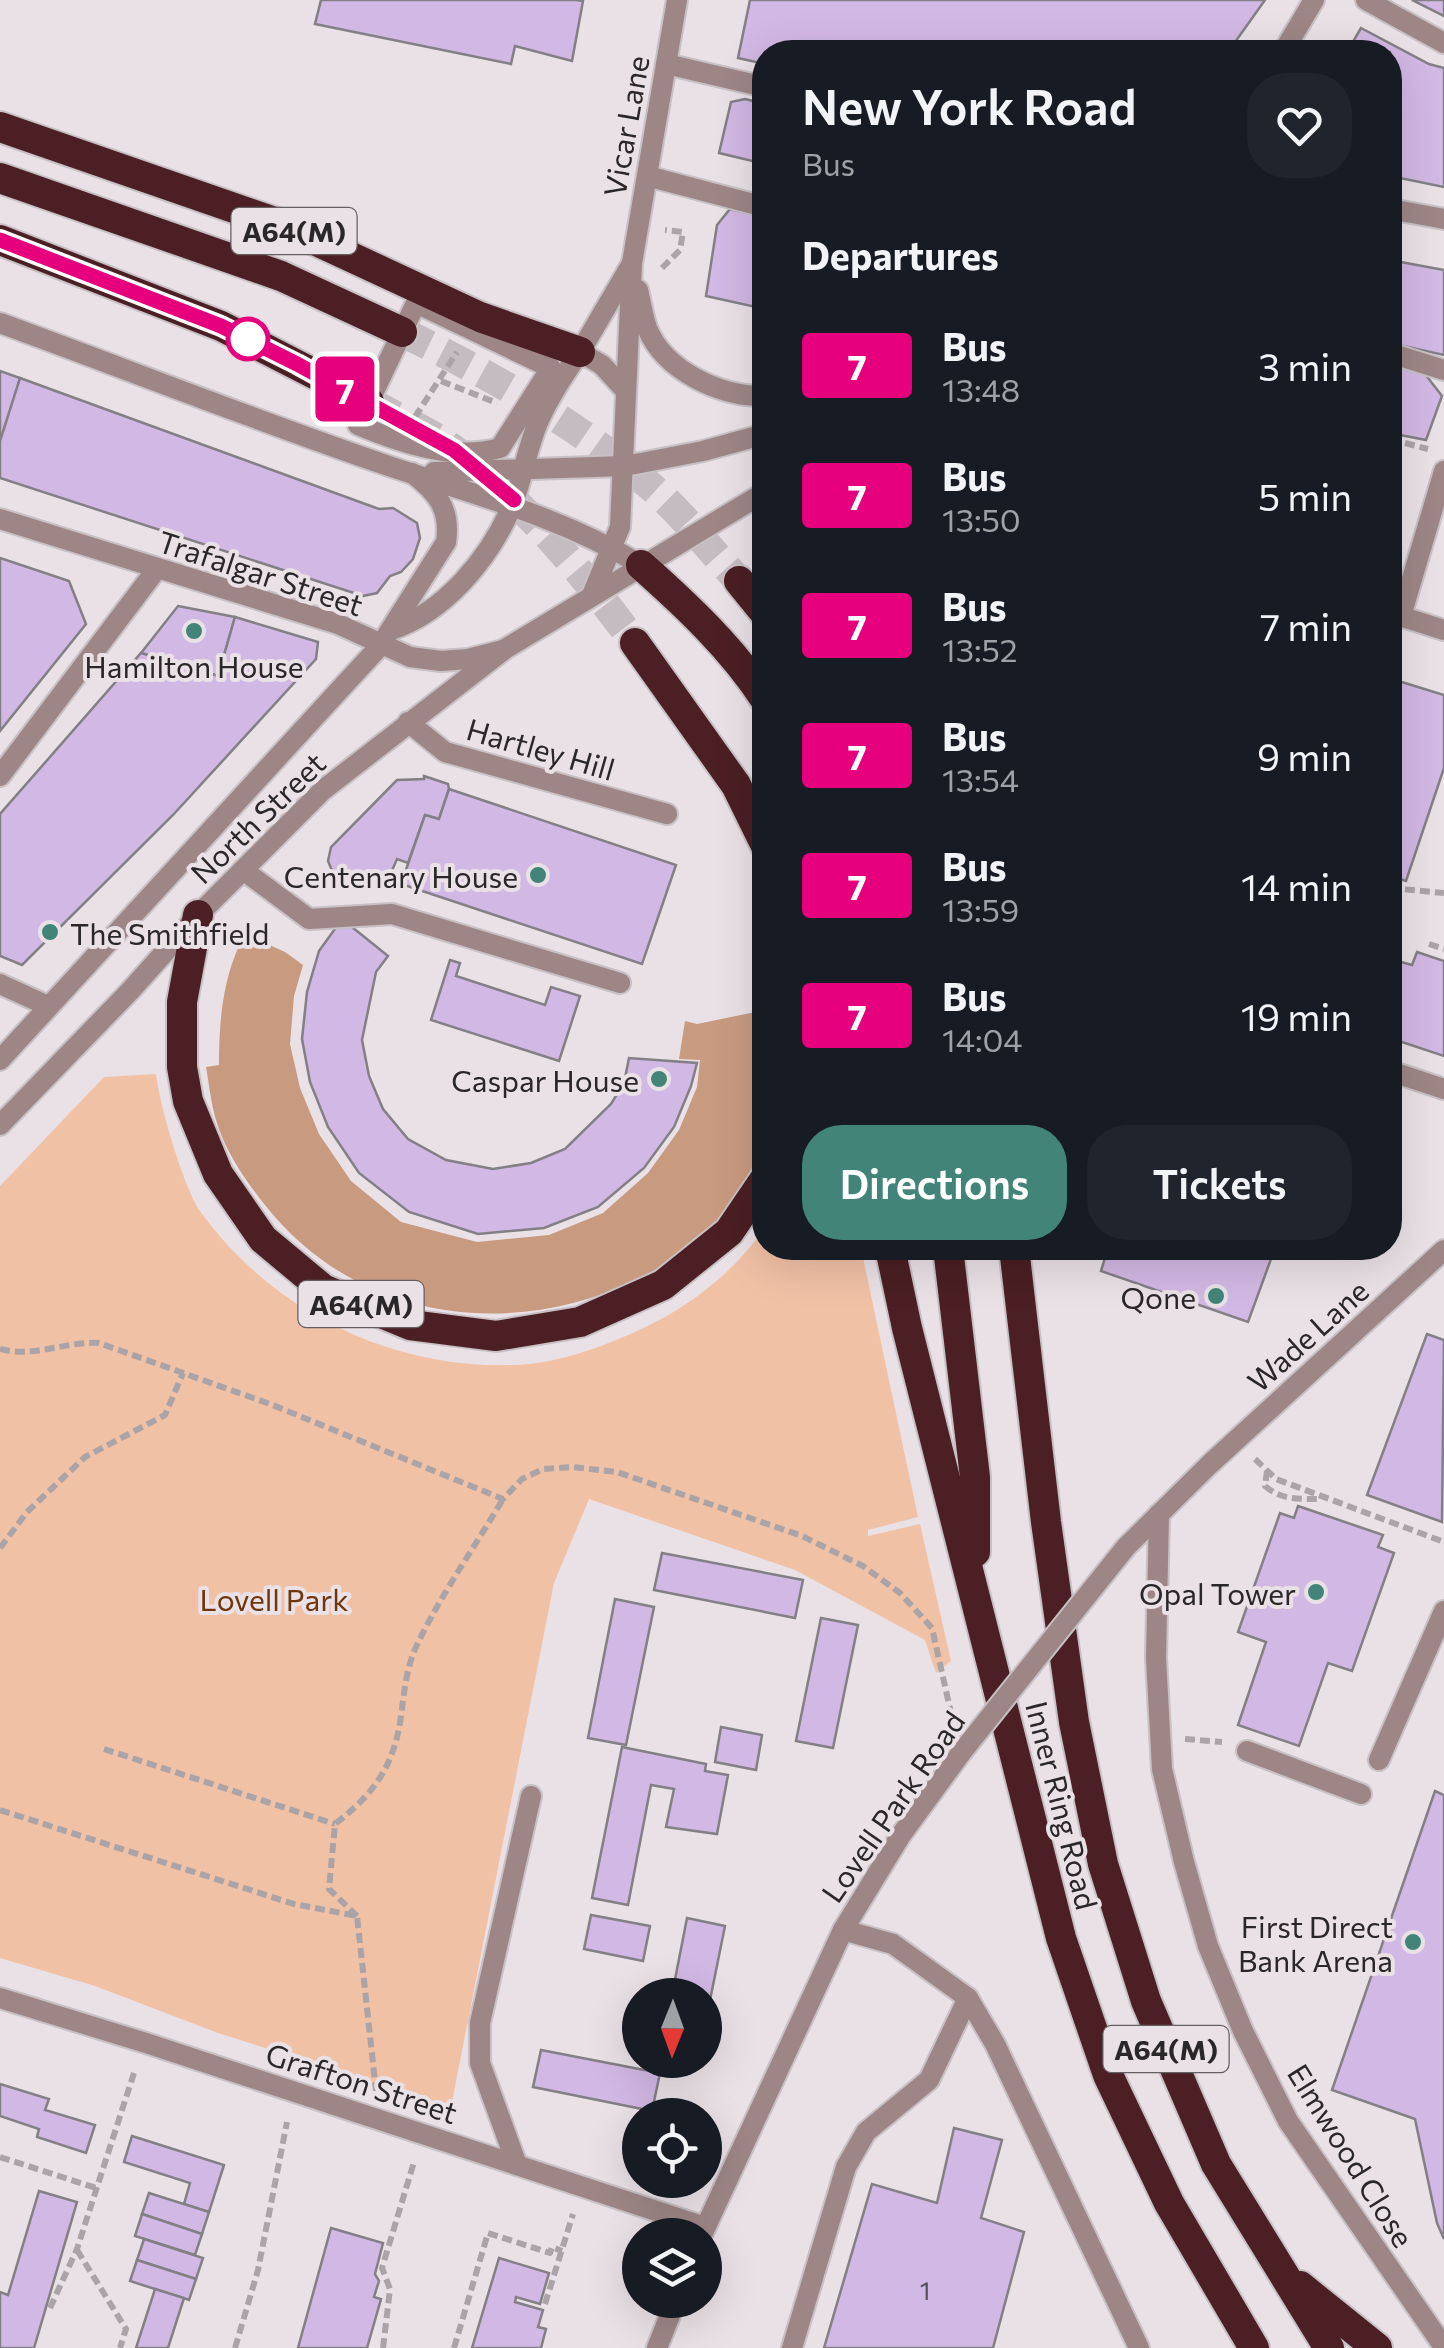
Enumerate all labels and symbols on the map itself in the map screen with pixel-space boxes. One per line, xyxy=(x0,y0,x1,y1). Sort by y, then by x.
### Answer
street label: Vicar Lane xyxy=(594,53,656,199)
road number: A64(M) xyxy=(232,208,356,254)
unlabelled marker xyxy=(227,318,269,360)
line badge: 7 xyxy=(312,356,378,422)
street label: Trafalgar Street xyxy=(154,521,368,623)
marker: Hamilton House xyxy=(183,620,205,642)
place label: Hamilton House xyxy=(84,647,304,684)
street label: Hartley Hill xyxy=(463,709,619,787)
street label: North Street xyxy=(182,744,332,890)
place label: Centenary House xyxy=(284,857,518,894)
marker: Centenary House xyxy=(527,864,549,886)
place label: The Smithfield xyxy=(70,914,269,951)
marker: The Smithfield xyxy=(39,921,61,943)
place label: Caspar House xyxy=(451,1061,639,1098)
marker: Caspar House xyxy=(648,1068,670,1090)
street label: Wade Lane xyxy=(1239,1271,1375,1399)
place label: Qone xyxy=(1121,1278,1196,1315)
road number: A64(M) xyxy=(298,1281,424,1327)
marker: Qone xyxy=(1205,1285,1227,1307)
place label: Opal Tower xyxy=(1139,1574,1296,1611)
park label: Lovell Park xyxy=(200,1580,349,1617)
marker: Opal Tower xyxy=(1305,1581,1327,1603)
street label: Inner Ring Road xyxy=(1019,1697,1107,1913)
street label: Lovell Park Road xyxy=(812,1703,972,1909)
place label: First Direct Bank Arena xyxy=(1238,1907,1393,1978)
marker: First Direct Bank Arena xyxy=(1402,1931,1424,1953)
north arrow xyxy=(622,1978,722,2078)
road number: A64(M) xyxy=(1104,2026,1228,2072)
street label: Grafton Street xyxy=(262,2034,462,2130)
street label: Elmwood Close xyxy=(1281,2057,1423,2253)
house number: 1 xyxy=(920,2275,930,2305)

